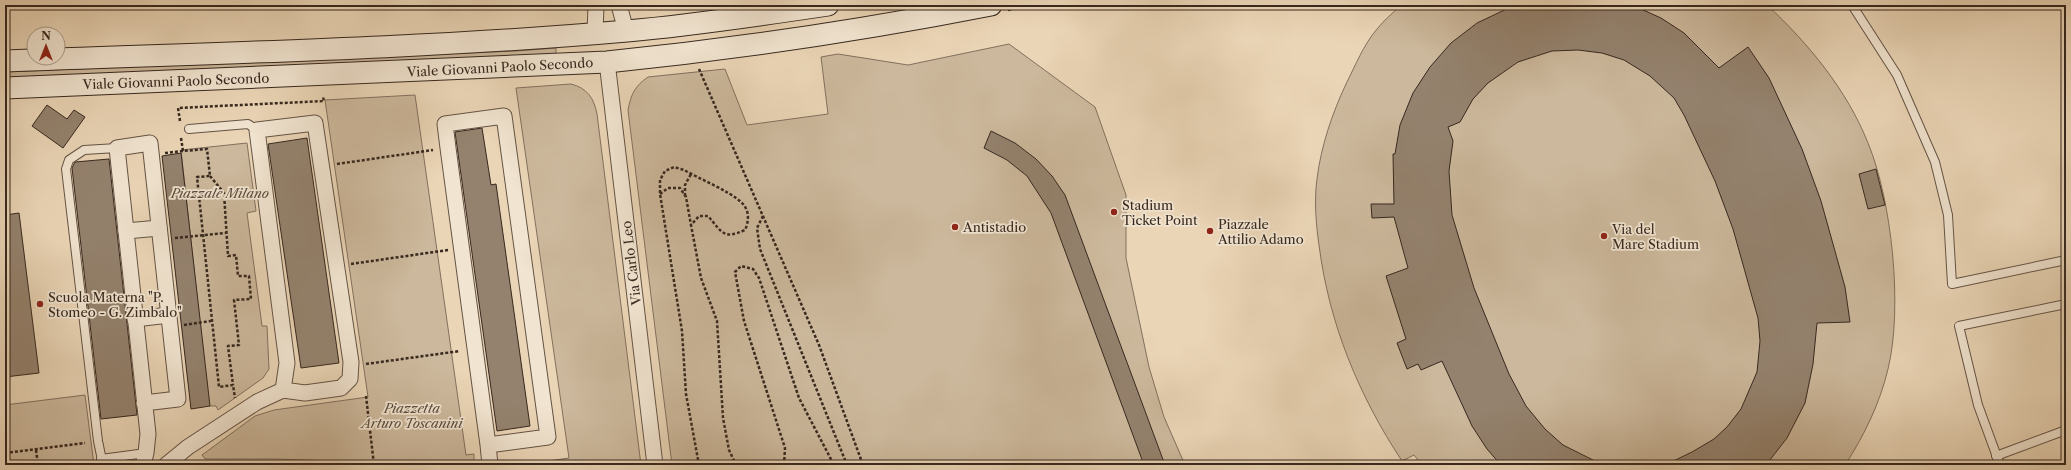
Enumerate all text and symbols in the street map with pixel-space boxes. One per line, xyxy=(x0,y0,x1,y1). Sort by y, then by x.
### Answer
north arrow xyxy=(26,26,66,66)
text: N xyxy=(41,29,51,43)
street label: Viale Giovanni Paolo Secondo xyxy=(405,54,594,80)
street label: Viale Giovanni Paolo Secondo xyxy=(82,70,269,92)
park label: Piazzale Milano xyxy=(170,185,269,201)
place label: Stadium Ticket Point xyxy=(1122,197,1198,228)
marker: Stadium Ticket Point xyxy=(1109,207,1119,217)
place label: Piazzale Attilio Adamo xyxy=(1217,216,1304,247)
place label: Antistadio xyxy=(962,219,1026,235)
street label: Via Carlo Leo xyxy=(618,220,644,307)
place label: Via del Mare Stadium xyxy=(1611,221,1699,252)
marker: Antistadio xyxy=(950,222,960,232)
marker: Piazzale Attilio Adamo xyxy=(1205,226,1215,236)
marker: Via del Mare Stadium xyxy=(1599,231,1609,241)
place label: Scuola Materna "P. Stomeo - G. Zimbalo" xyxy=(48,289,182,320)
marker: Scuola Materna "P. Stomeo - G. Zimbalo" xyxy=(35,299,45,309)
park label: Piazzetta Arturo Toscanini xyxy=(360,400,463,431)

